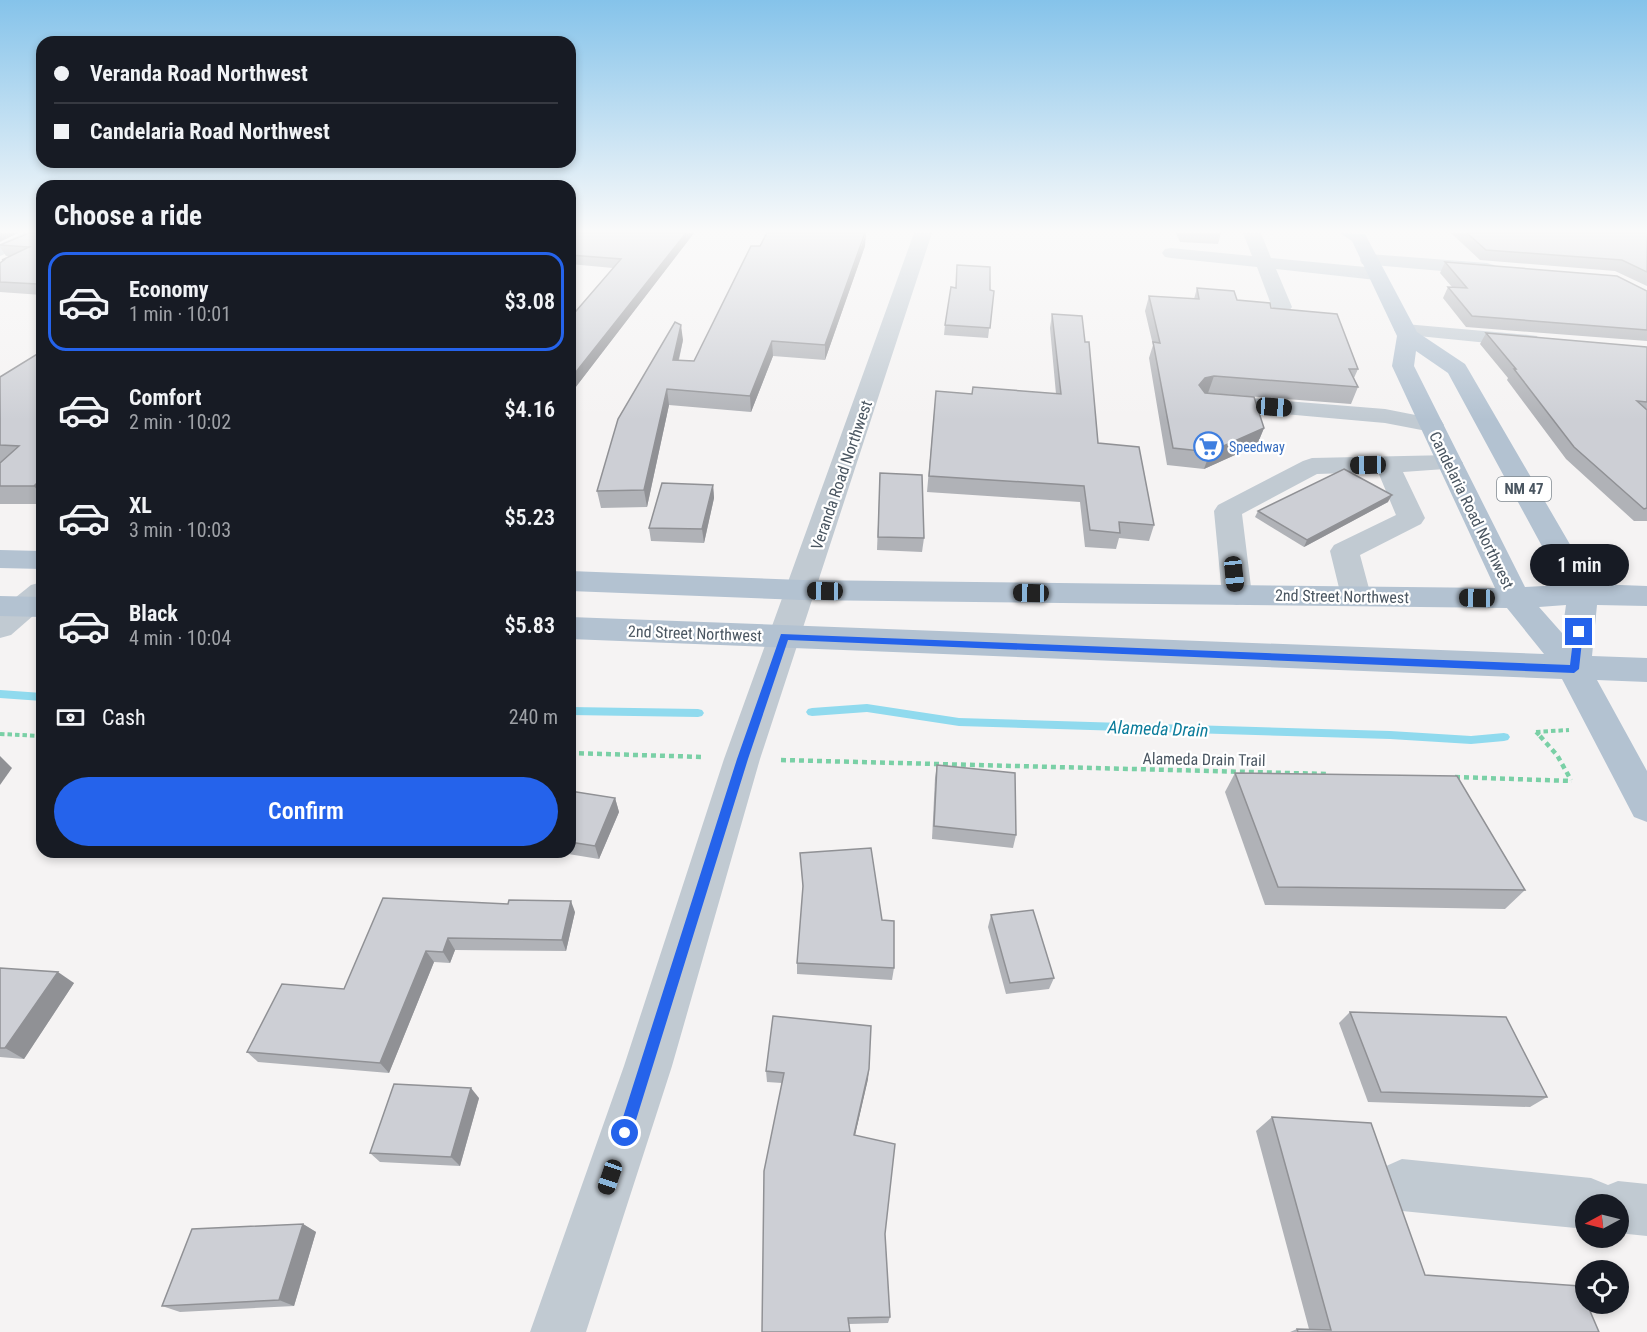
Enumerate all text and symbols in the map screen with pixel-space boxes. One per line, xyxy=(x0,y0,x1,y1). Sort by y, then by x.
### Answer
text: Veranda Road Northwest xyxy=(90,61,308,86)
text: Candelaria Road Northwest xyxy=(90,119,330,144)
text: Choose a ride xyxy=(54,200,202,232)
icon: car xyxy=(57,275,111,329)
text: Economy xyxy=(129,277,209,302)
text: $3.08 xyxy=(504,289,555,314)
text: 1 min · 10:01 xyxy=(129,302,231,326)
icon: car xyxy=(57,383,111,437)
text: Comfort xyxy=(129,385,202,410)
text: $4.16 xyxy=(504,397,555,422)
car xyxy=(1255,397,1293,417)
street label: Veranda Road Northwest xyxy=(807,398,876,552)
text: 2 min · 10:02 xyxy=(129,410,231,434)
street label: Candelaria Road Northwest xyxy=(1425,429,1518,592)
supermarket icon: Speedway xyxy=(1192,431,1224,463)
place label: Speedway xyxy=(1229,439,1285,455)
car xyxy=(1350,456,1386,474)
road number: NM 47 xyxy=(1497,477,1551,501)
icon: car xyxy=(57,491,111,545)
text: XL xyxy=(129,493,152,518)
text: $5.23 xyxy=(504,505,555,530)
text: 3 min · 10:03 xyxy=(129,518,231,542)
callout: 1 min xyxy=(1530,545,1628,587)
text: 1 min xyxy=(1557,553,1602,577)
car xyxy=(1223,555,1245,593)
car xyxy=(807,582,843,600)
car xyxy=(1013,584,1049,602)
street label: 2nd Street Northwest xyxy=(1275,586,1409,607)
car xyxy=(1459,589,1495,607)
icon: car xyxy=(57,599,111,653)
text: Black xyxy=(129,601,178,626)
text: $5.83 xyxy=(504,613,555,638)
route end xyxy=(1565,618,1592,645)
street label: 2nd Street Northwest xyxy=(628,622,763,645)
text: 4 min · 10:04 xyxy=(129,626,231,650)
icon: cash xyxy=(54,701,87,734)
text: Cash xyxy=(102,705,146,730)
text: 240 m xyxy=(509,705,558,729)
water label: Alameda Drain xyxy=(1106,716,1209,741)
street label: Alameda Drain Trail xyxy=(1142,749,1266,770)
button: Confirm xyxy=(54,777,558,846)
route start xyxy=(611,1119,638,1146)
car xyxy=(596,1157,624,1197)
north arrow xyxy=(1575,1194,1629,1248)
map controls xyxy=(1575,1194,1629,1314)
button: locate xyxy=(1575,1260,1629,1314)

